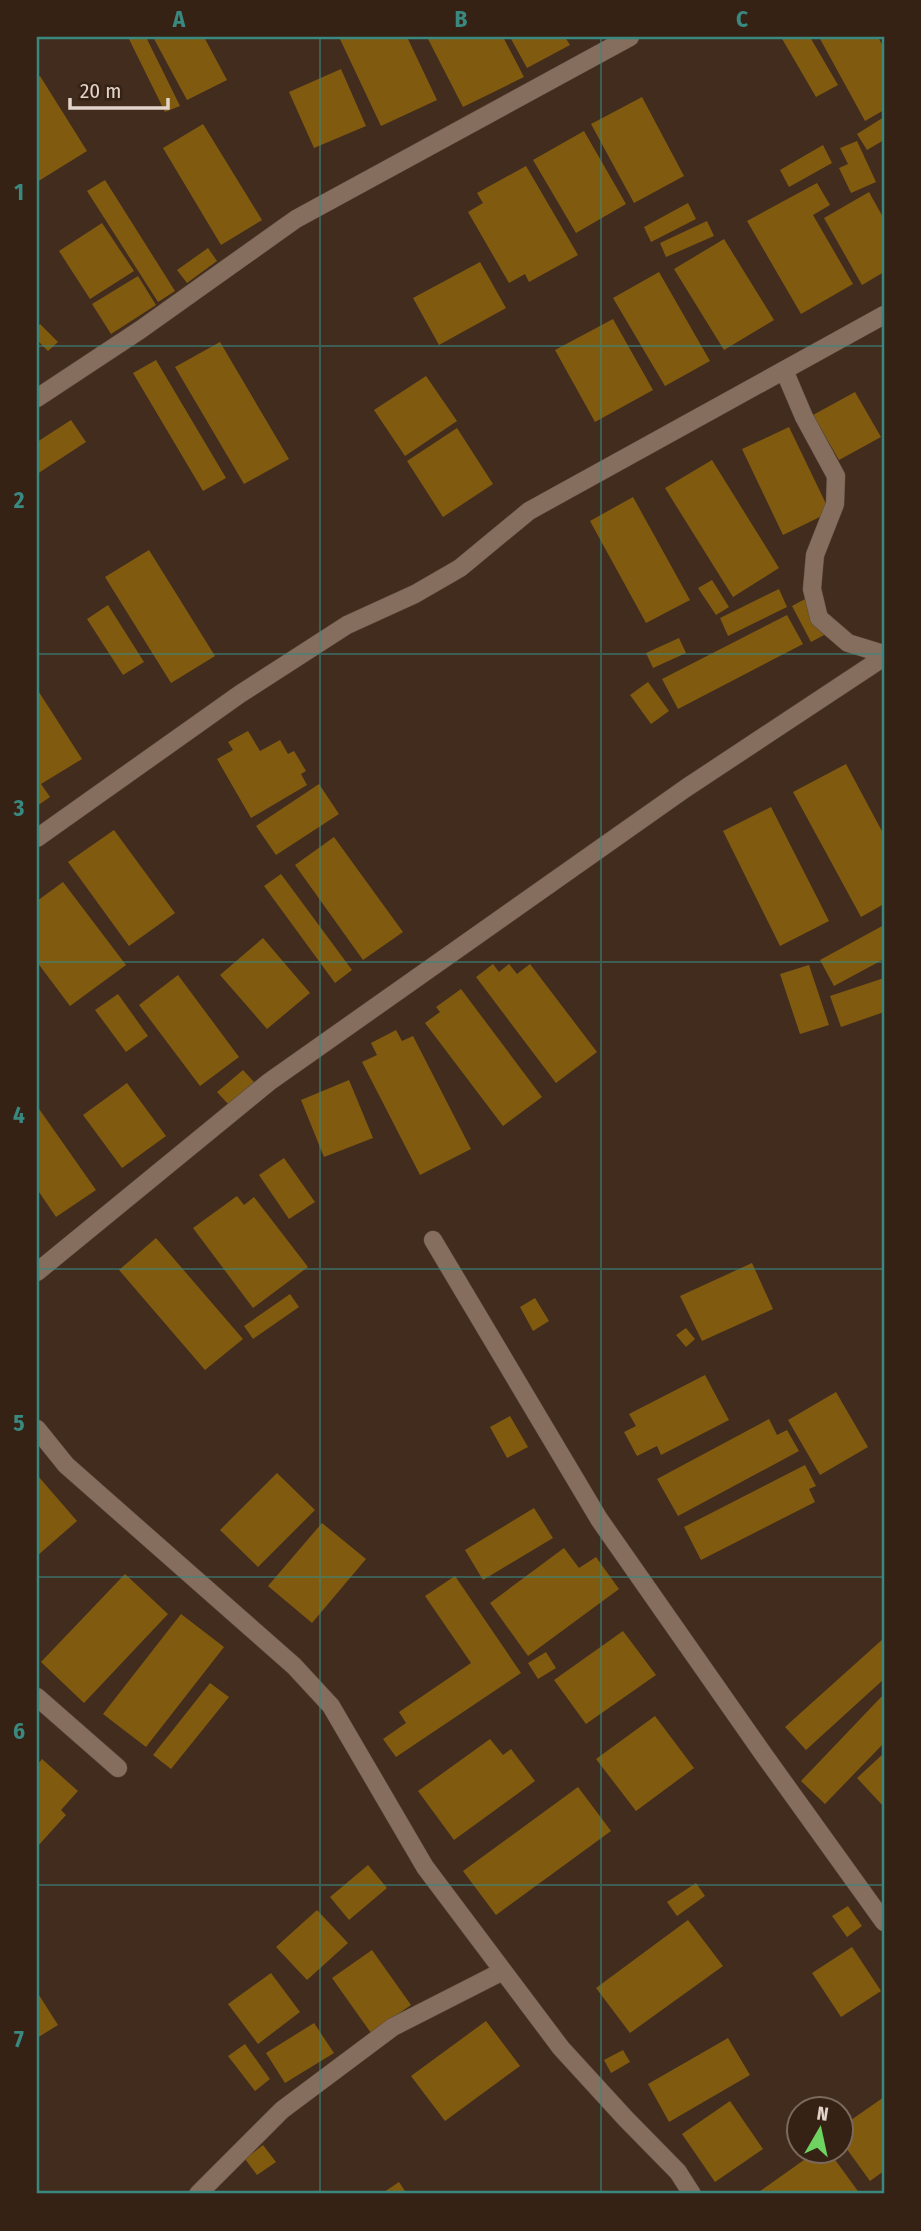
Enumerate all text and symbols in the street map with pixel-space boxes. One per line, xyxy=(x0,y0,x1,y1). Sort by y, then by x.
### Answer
text: A xyxy=(172,5,186,33)
text: B xyxy=(455,5,468,33)
text: C xyxy=(736,5,748,33)
scale bar xyxy=(70,66,168,110)
text: 20 m xyxy=(80,78,121,104)
text: 1 xyxy=(14,178,24,206)
text: 2 xyxy=(13,486,25,514)
text: 3 xyxy=(13,794,25,822)
text: 4 xyxy=(13,1101,25,1129)
text: 5 xyxy=(13,1409,25,1437)
text: 6 xyxy=(13,1717,25,1745)
text: 7 xyxy=(14,2025,24,2053)
north arrow xyxy=(785,2094,855,2164)
text: N xyxy=(815,2101,830,2126)

